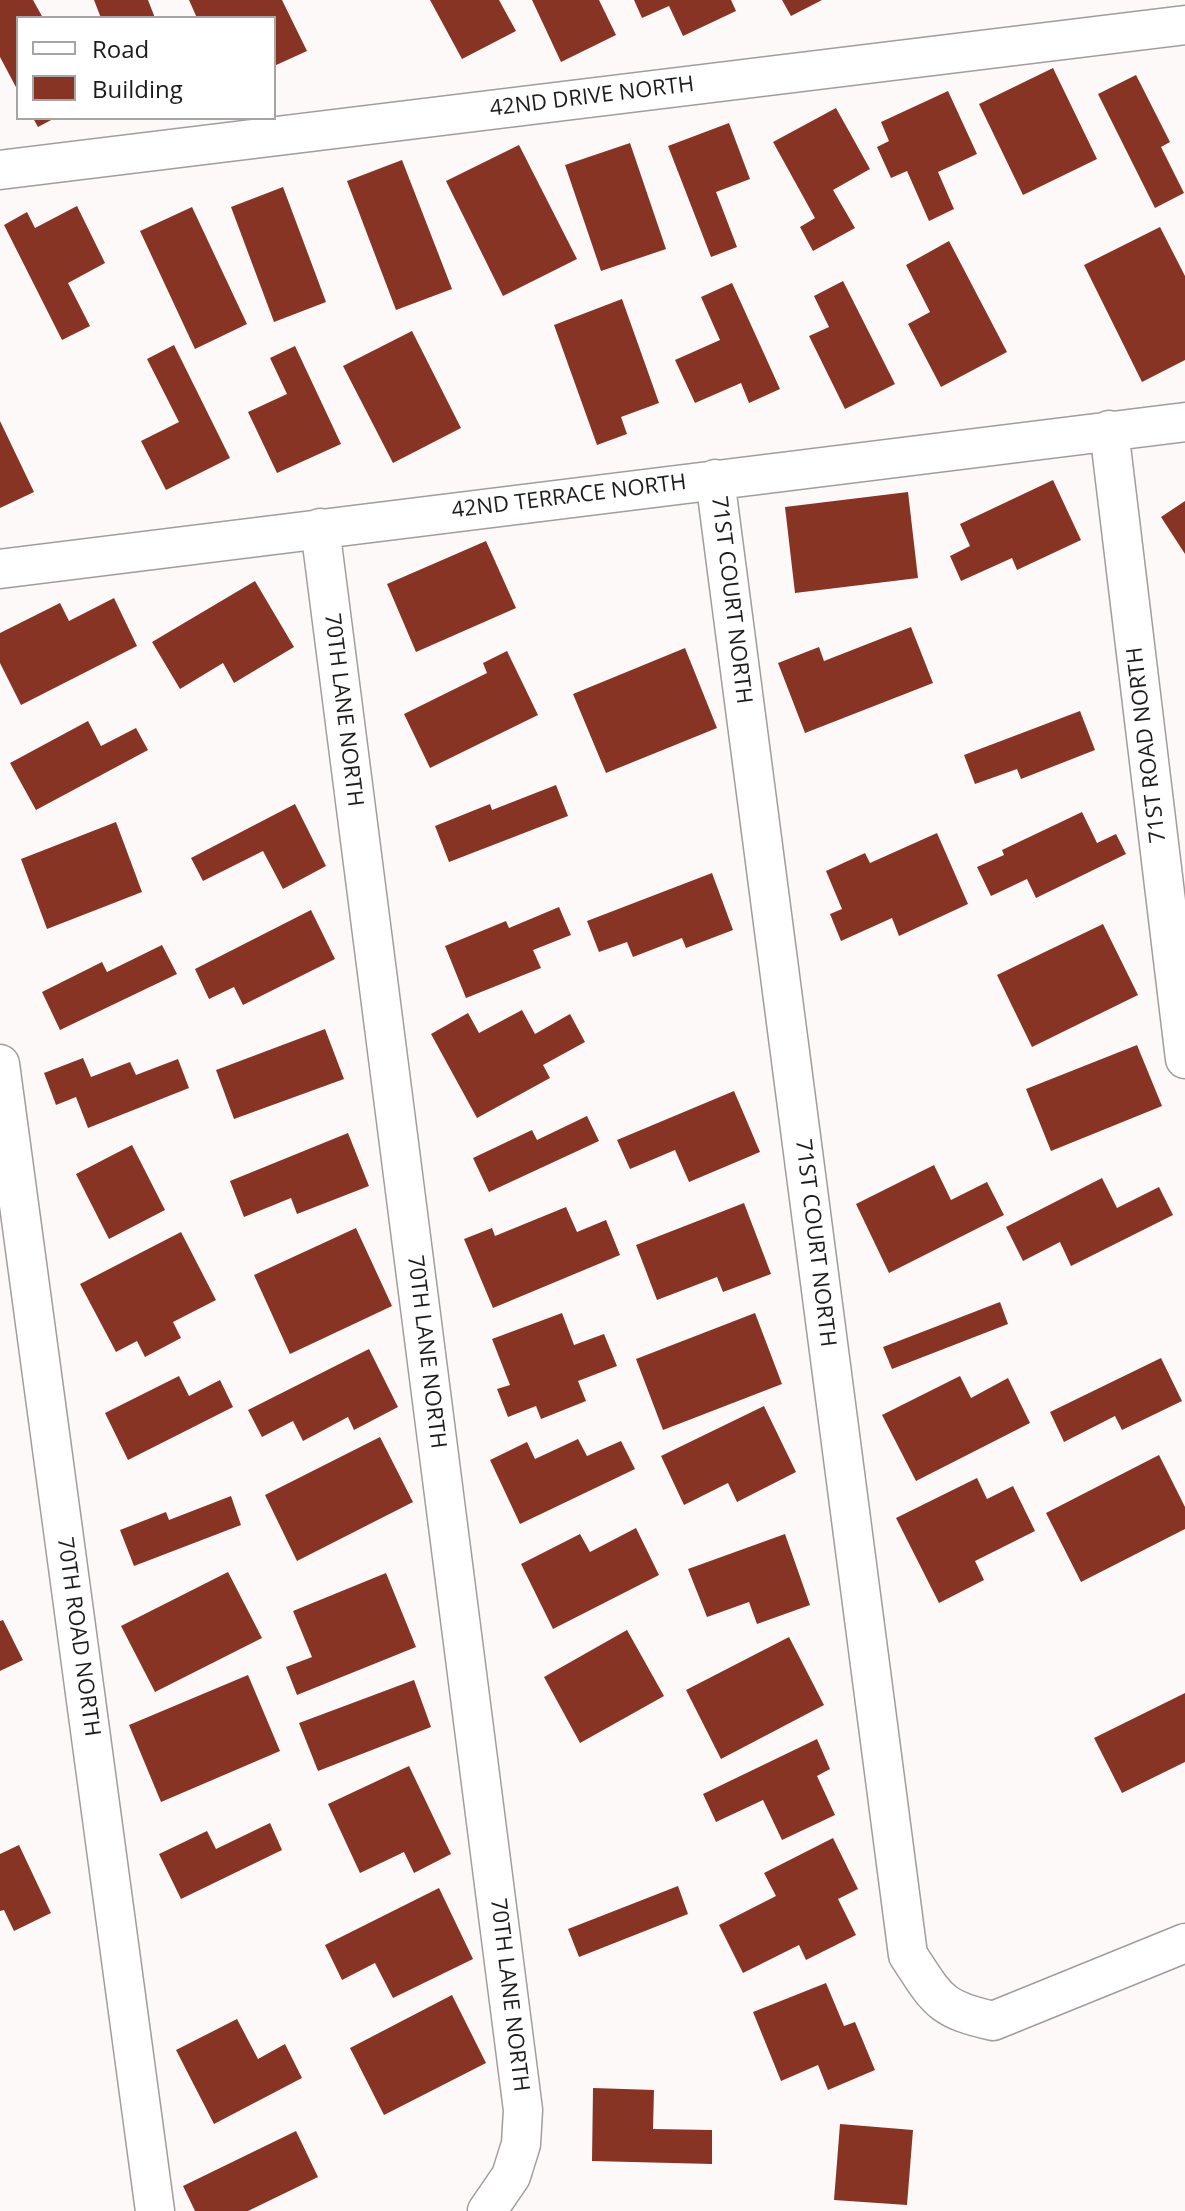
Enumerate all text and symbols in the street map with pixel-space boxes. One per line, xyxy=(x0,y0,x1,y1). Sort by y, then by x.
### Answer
legend xyxy=(16,16,276,120)
text: Road xyxy=(92,32,149,65)
street label: 42ND DRIVE NORTH xyxy=(488,71,696,123)
text: Building xyxy=(92,72,183,105)
street label: 42ND TERRACE NORTH xyxy=(450,470,688,524)
street label: 71ST COURT NORTH xyxy=(705,495,757,705)
street label: 70TH LANE NORTH xyxy=(318,612,368,808)
street label: 71ST ROAD NORTH xyxy=(1122,646,1172,844)
street label: 71ST COURT NORTH xyxy=(789,1138,841,1348)
street label: 70TH LANE NORTH xyxy=(401,1254,451,1450)
street label: 70TH ROAD NORTH xyxy=(51,1536,105,1738)
street label: 70TH LANE NORTH xyxy=(484,1897,534,2093)

